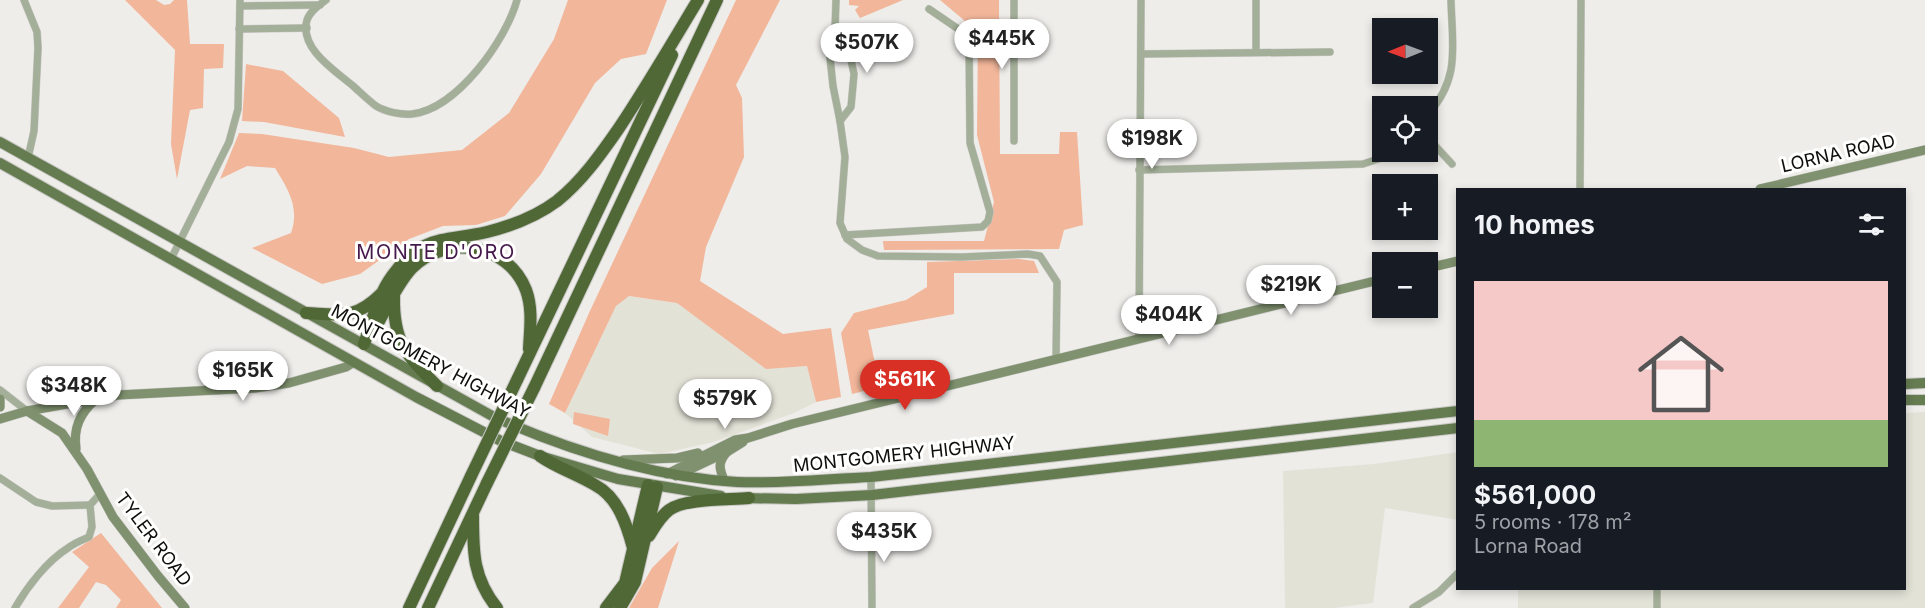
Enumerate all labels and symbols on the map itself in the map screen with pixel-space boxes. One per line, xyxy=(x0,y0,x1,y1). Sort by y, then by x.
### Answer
north arrow xyxy=(1372,18,1438,84)
pin: $445K xyxy=(960,19,1044,70)
pin: $507K xyxy=(825,23,909,74)
pin: $198K xyxy=(1110,119,1194,170)
street label: LORNA ROAD xyxy=(1779,130,1897,176)
district label: MONTE D'ORO xyxy=(356,240,516,264)
pin: $219K xyxy=(1249,265,1333,316)
pin: $404K xyxy=(1127,295,1211,346)
street label: MONTGOMERY HIGHWAY xyxy=(328,300,534,422)
pin: $165K xyxy=(201,351,285,402)
pin: $561K xyxy=(863,360,947,411)
pin: $348K xyxy=(32,366,116,417)
pin: $579K xyxy=(683,379,767,430)
street label: MONTGOMERY HIGHWAY xyxy=(792,432,1016,476)
street label: TYLER ROAD xyxy=(112,488,196,590)
pin: $435K xyxy=(842,512,926,563)

